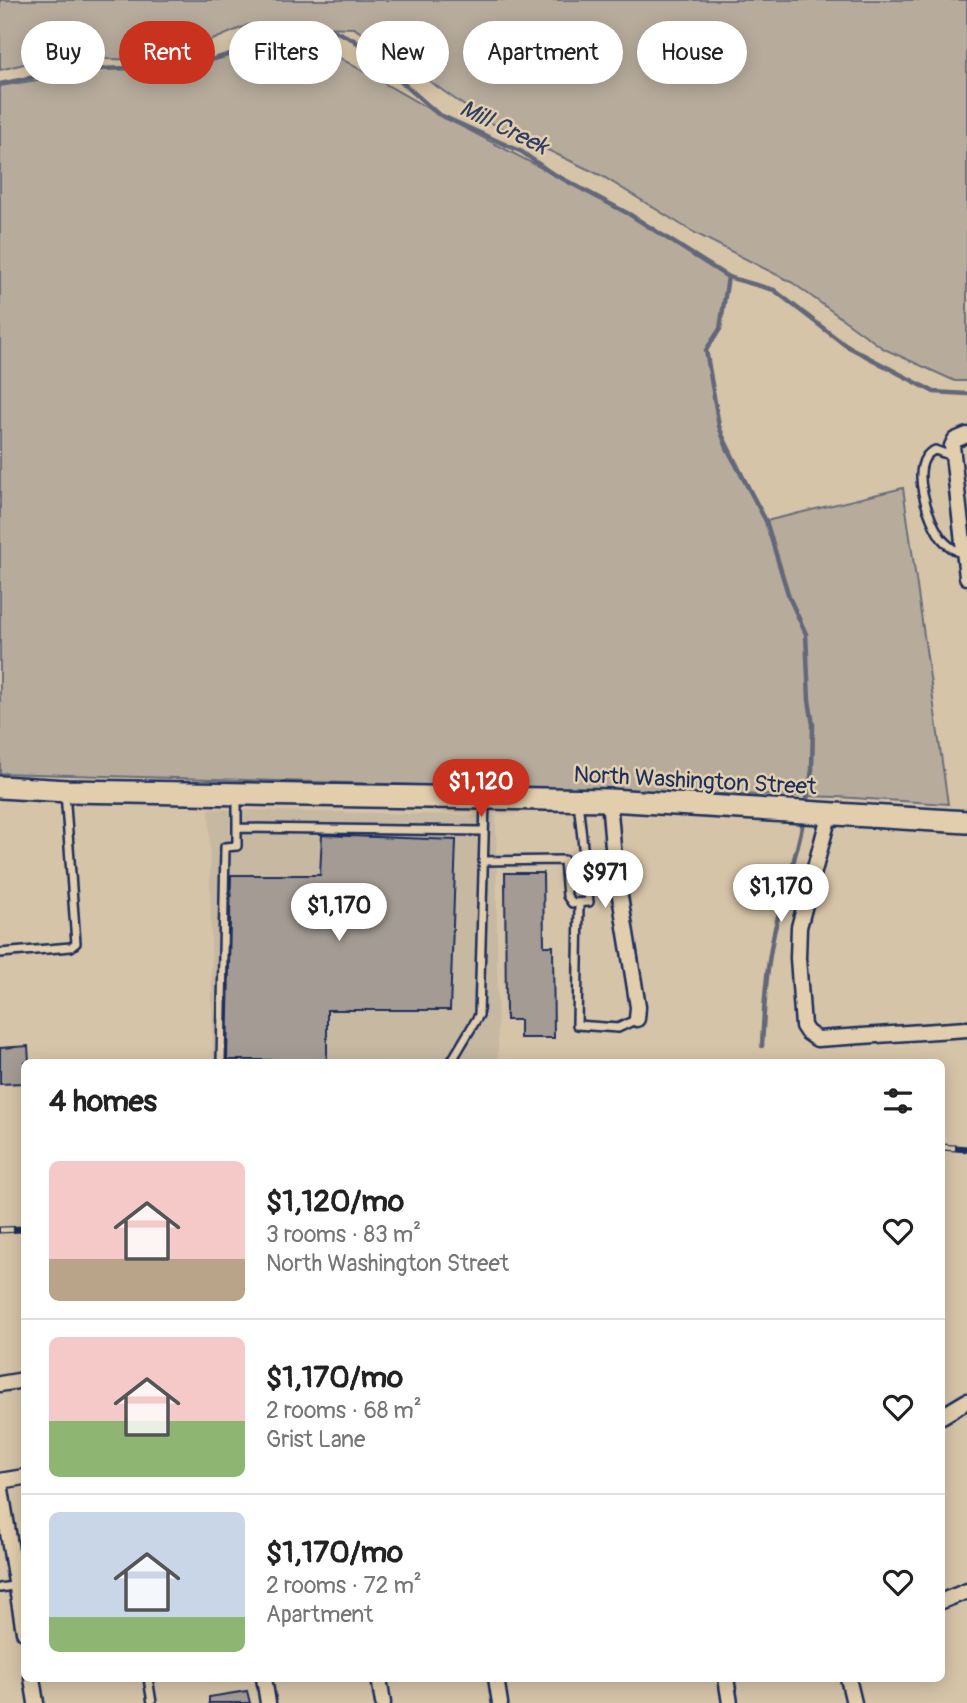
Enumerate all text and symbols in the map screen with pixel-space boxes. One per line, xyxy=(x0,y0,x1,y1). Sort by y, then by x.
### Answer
chip: Buy xyxy=(21,21,105,84)
chip: Rent xyxy=(119,21,215,84)
chip: Filters xyxy=(229,21,342,84)
chip: New xyxy=(356,21,449,84)
chip: Apartment xyxy=(463,21,623,84)
chip: House xyxy=(637,21,747,84)
water label: Mill Creek xyxy=(455,94,555,162)
pin: $1,120 xyxy=(424,760,538,819)
street label: North Washington Street xyxy=(573,760,818,801)
text: $1,120 xyxy=(449,767,513,796)
pin: $971 xyxy=(564,850,646,910)
text: $971 xyxy=(582,858,628,887)
pin: $1,170 xyxy=(724,864,838,924)
text: $1,170 xyxy=(749,872,813,901)
pin: $1,170 xyxy=(282,884,396,943)
text: $1,170 xyxy=(307,891,371,920)
icon: filters xyxy=(879,1082,917,1120)
text: 4 homes xyxy=(49,1083,157,1120)
text: $1,120/mo xyxy=(266,1183,404,1220)
icon: home xyxy=(105,1189,189,1273)
icon: heart xyxy=(879,1212,917,1250)
text: 3 rooms · 83 m² xyxy=(266,1220,421,1249)
text: North Washington Street xyxy=(266,1249,509,1278)
text: $1,170/mo xyxy=(266,1359,403,1396)
icon: home xyxy=(105,1365,189,1449)
icon: heart xyxy=(879,1388,917,1426)
text: 2 rooms · 68 m² xyxy=(266,1396,422,1425)
text: Grist Lane xyxy=(266,1425,365,1454)
text: $1,170/mo xyxy=(266,1534,403,1571)
icon: home xyxy=(105,1540,189,1624)
icon: heart xyxy=(879,1563,917,1601)
text: 2 rooms · 72 m² xyxy=(266,1571,422,1600)
text: Apartment xyxy=(266,1600,373,1629)

